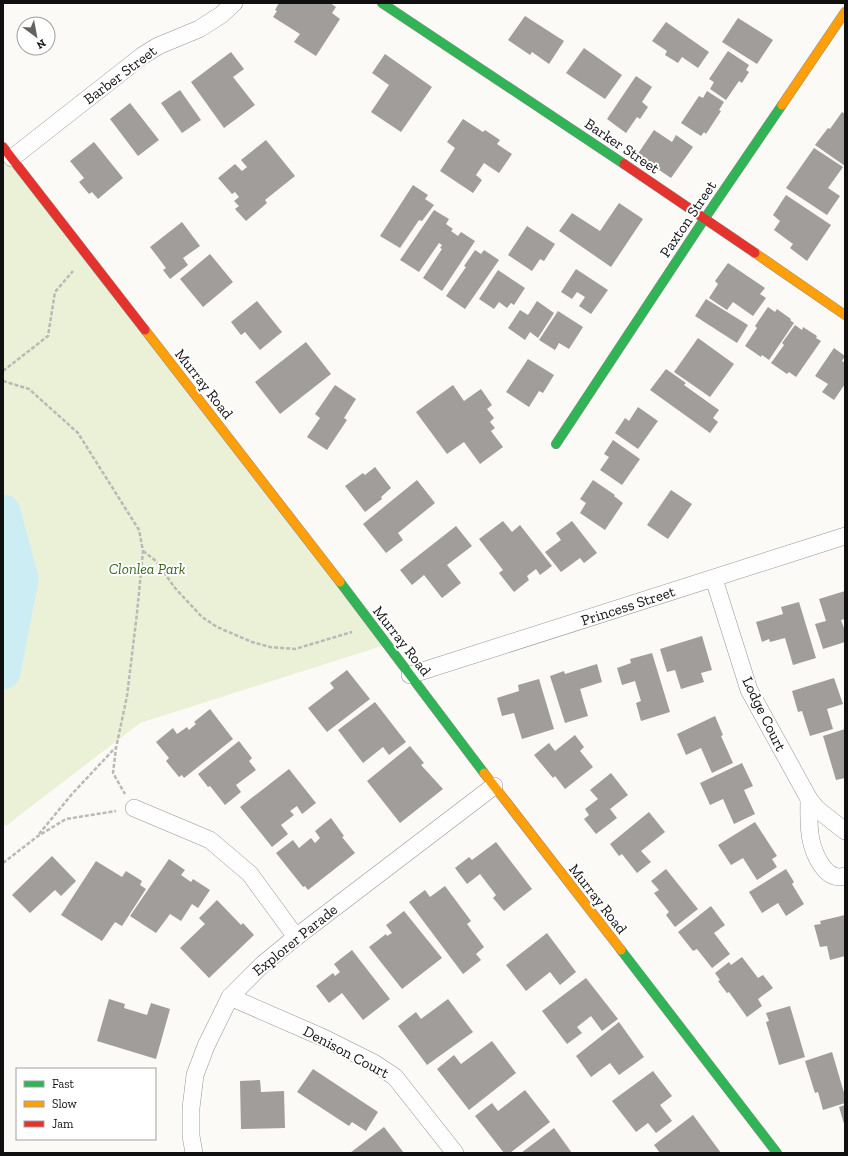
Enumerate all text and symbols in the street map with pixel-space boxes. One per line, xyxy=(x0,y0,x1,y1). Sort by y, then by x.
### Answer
north arrow xyxy=(16,16,56,56)
text: N xyxy=(34,36,48,52)
street label: Barber Street xyxy=(80,41,160,108)
street label: Barker Street xyxy=(581,114,663,178)
street label: Paxton Street xyxy=(656,177,720,261)
street label: Murray Road xyxy=(171,345,237,423)
park label: Clonlea Park xyxy=(109,560,186,578)
street label: Princess Street xyxy=(579,582,678,630)
street label: Murray Road xyxy=(369,602,435,680)
street label: Lodge Court xyxy=(738,674,790,754)
street label: Murray Road xyxy=(565,860,631,938)
street label: Explorer Parade xyxy=(249,900,341,980)
street label: Denison Court xyxy=(300,1022,392,1082)
legend xyxy=(16,1068,156,1140)
text: Fast xyxy=(52,1077,75,1091)
text: Slow xyxy=(52,1097,78,1111)
text: Jam xyxy=(52,1117,74,1131)

